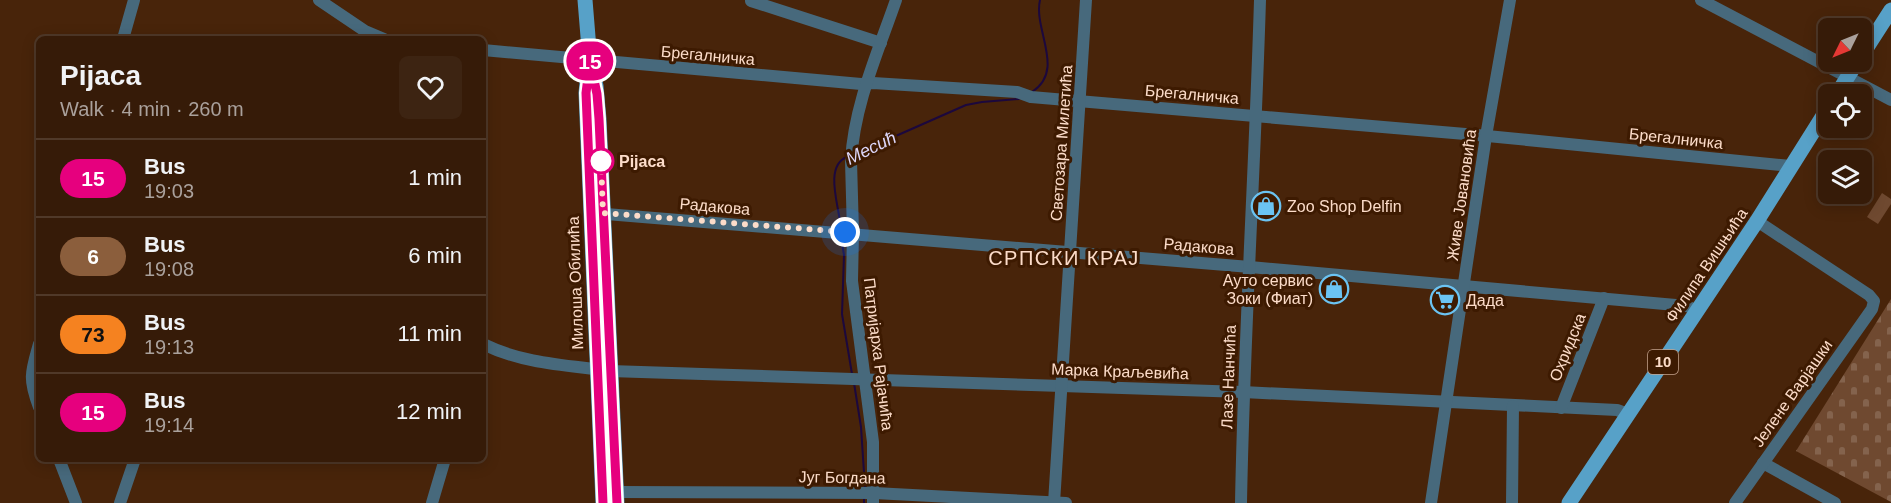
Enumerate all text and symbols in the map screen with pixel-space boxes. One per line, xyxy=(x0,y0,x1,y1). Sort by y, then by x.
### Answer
north arrow xyxy=(1818,18,1872,72)
map controls xyxy=(1818,18,1872,204)
line badge: 15 xyxy=(563,42,617,80)
street label: Брегалничка xyxy=(660,43,756,68)
text: 15 xyxy=(578,50,602,73)
button: heart xyxy=(399,56,462,119)
text: Pijaca xyxy=(60,60,141,91)
street label: Светозара Милетића xyxy=(1048,64,1075,222)
street label: Брегалничка xyxy=(1144,82,1240,107)
button: locate xyxy=(1818,84,1872,138)
text: Walk · 4 min · 260 m xyxy=(60,98,244,120)
street label: Брегалничка xyxy=(1628,125,1724,152)
water label: Месић xyxy=(842,127,900,169)
street label: Живе Јовановића xyxy=(1444,128,1479,262)
marker: Pijaca xyxy=(588,148,614,174)
button: layers xyxy=(1818,150,1872,204)
place label: Pijaca xyxy=(619,153,665,170)
text: Bus xyxy=(144,154,186,179)
text: 1 min xyxy=(408,165,462,190)
text: 15 xyxy=(81,167,105,190)
text: 19:03 xyxy=(144,180,194,202)
shop icon: Zoo Shop Delfin xyxy=(1250,190,1282,222)
street label: Радакова xyxy=(679,195,751,218)
place label: Zoo Shop Delfin xyxy=(1287,198,1402,215)
street label: Филипа Вишњића xyxy=(1662,205,1751,325)
street label: Милоша Обилића xyxy=(565,216,586,350)
your location xyxy=(830,217,860,247)
text: Bus xyxy=(144,232,186,257)
street label: Радакова xyxy=(1163,235,1235,258)
text: 6 min xyxy=(408,243,462,268)
text: 6 xyxy=(87,245,99,268)
district label: СРПСКИ КРАЈ xyxy=(988,247,1140,269)
text: 19:08 xyxy=(144,258,194,280)
place label: Ауто сервис Зоки (Фиат) xyxy=(1223,272,1313,307)
shop icon: Ауто сервис Зоки (Фиат) xyxy=(1318,273,1350,305)
street label: Патријарха Рајачића xyxy=(861,277,896,431)
supermarket icon: Дада xyxy=(1429,284,1461,316)
place label: Дада xyxy=(1466,292,1504,309)
text: Bus xyxy=(144,310,186,335)
street label: Охридска xyxy=(1546,311,1589,384)
text: 11 min xyxy=(398,321,462,346)
text: 73 xyxy=(81,323,105,346)
street label: Лазе Нанчића xyxy=(1218,325,1239,429)
text: 19:13 xyxy=(144,336,194,358)
street label: Јелене Варјашки xyxy=(1749,337,1836,450)
road number: 10 xyxy=(1648,350,1678,374)
street label: Марка Краљевића xyxy=(1051,361,1189,382)
text: Bus xyxy=(144,388,186,413)
text: 12 min xyxy=(396,399,462,424)
text: 15 xyxy=(81,401,105,424)
text: 19:14 xyxy=(144,414,194,436)
street label: Југ Богдана xyxy=(798,468,886,487)

